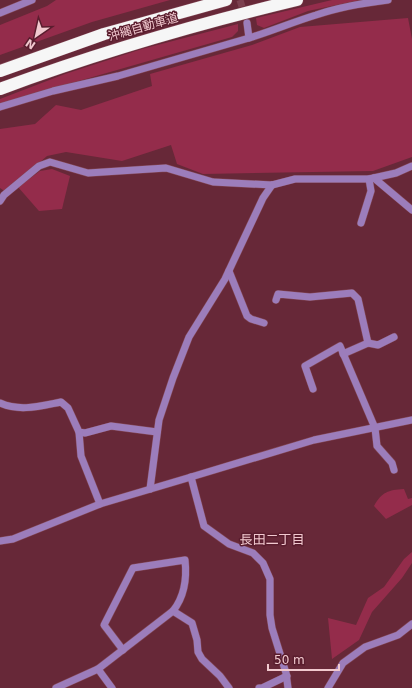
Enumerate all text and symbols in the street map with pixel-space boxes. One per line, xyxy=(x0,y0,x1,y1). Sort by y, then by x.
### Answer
street label: 沖縄自動車道 xyxy=(106,10,180,44)
north arrow xyxy=(16,16,56,56)
text: N xyxy=(23,36,38,52)
district label: 長田二丁目 xyxy=(239,532,305,547)
scale bar xyxy=(268,646,339,672)
text: 50 m xyxy=(274,653,305,667)

